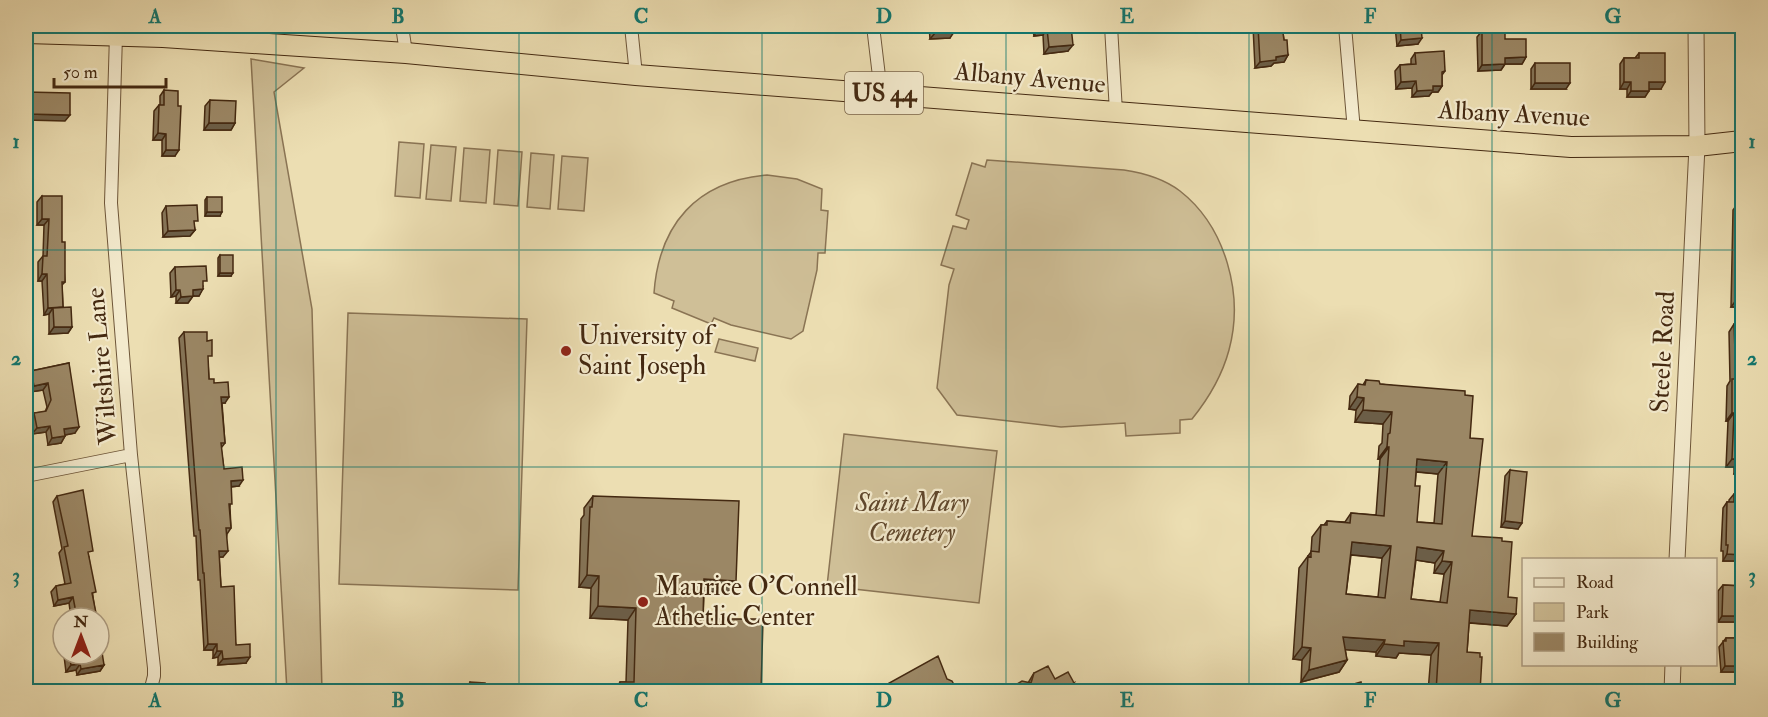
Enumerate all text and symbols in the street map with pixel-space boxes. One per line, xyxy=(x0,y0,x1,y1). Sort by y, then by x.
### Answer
text: A xyxy=(148,4,162,29)
text: B xyxy=(391,4,405,29)
text: C xyxy=(634,4,648,29)
text: D xyxy=(876,4,892,29)
text: E xyxy=(1120,4,1135,29)
text: F xyxy=(1364,4,1377,29)
text: G xyxy=(1605,4,1622,29)
scale bar xyxy=(54,51,166,89)
street label: Albany Avenue xyxy=(952,55,1107,101)
text: 50 m xyxy=(63,61,98,84)
road number: US 44 xyxy=(845,72,923,114)
street label: Albany Avenue xyxy=(1436,94,1591,134)
text: 1 xyxy=(12,129,20,154)
text: 1 xyxy=(1748,129,1756,154)
street label: Wiltshire Lane xyxy=(79,286,125,447)
street label: Steele Road xyxy=(1644,290,1682,414)
place label: University of Saint Joseph xyxy=(578,320,716,383)
marker: University of Saint Joseph xyxy=(559,344,573,358)
text: 2 xyxy=(11,346,21,371)
text: 2 xyxy=(1747,346,1757,371)
park label: Saint Mary Cemetery xyxy=(854,487,969,549)
legend xyxy=(1522,558,1717,666)
text: 3 xyxy=(12,563,20,588)
text: 3 xyxy=(1748,563,1756,588)
place label: Maurice O'Connell Athetlic Center xyxy=(654,571,858,633)
text: Road xyxy=(1576,571,1614,594)
marker: Maurice O'Connell Athetlic Center xyxy=(636,595,650,609)
text: Park xyxy=(1576,601,1609,624)
north arrow xyxy=(51,606,111,666)
text: N xyxy=(73,612,89,632)
text: Building xyxy=(1576,631,1639,654)
text: A xyxy=(148,688,162,713)
text: B xyxy=(391,688,405,713)
text: C xyxy=(634,688,648,713)
text: D xyxy=(876,688,892,713)
text: E xyxy=(1120,688,1135,713)
text: F xyxy=(1364,688,1377,713)
text: G xyxy=(1605,688,1622,713)

